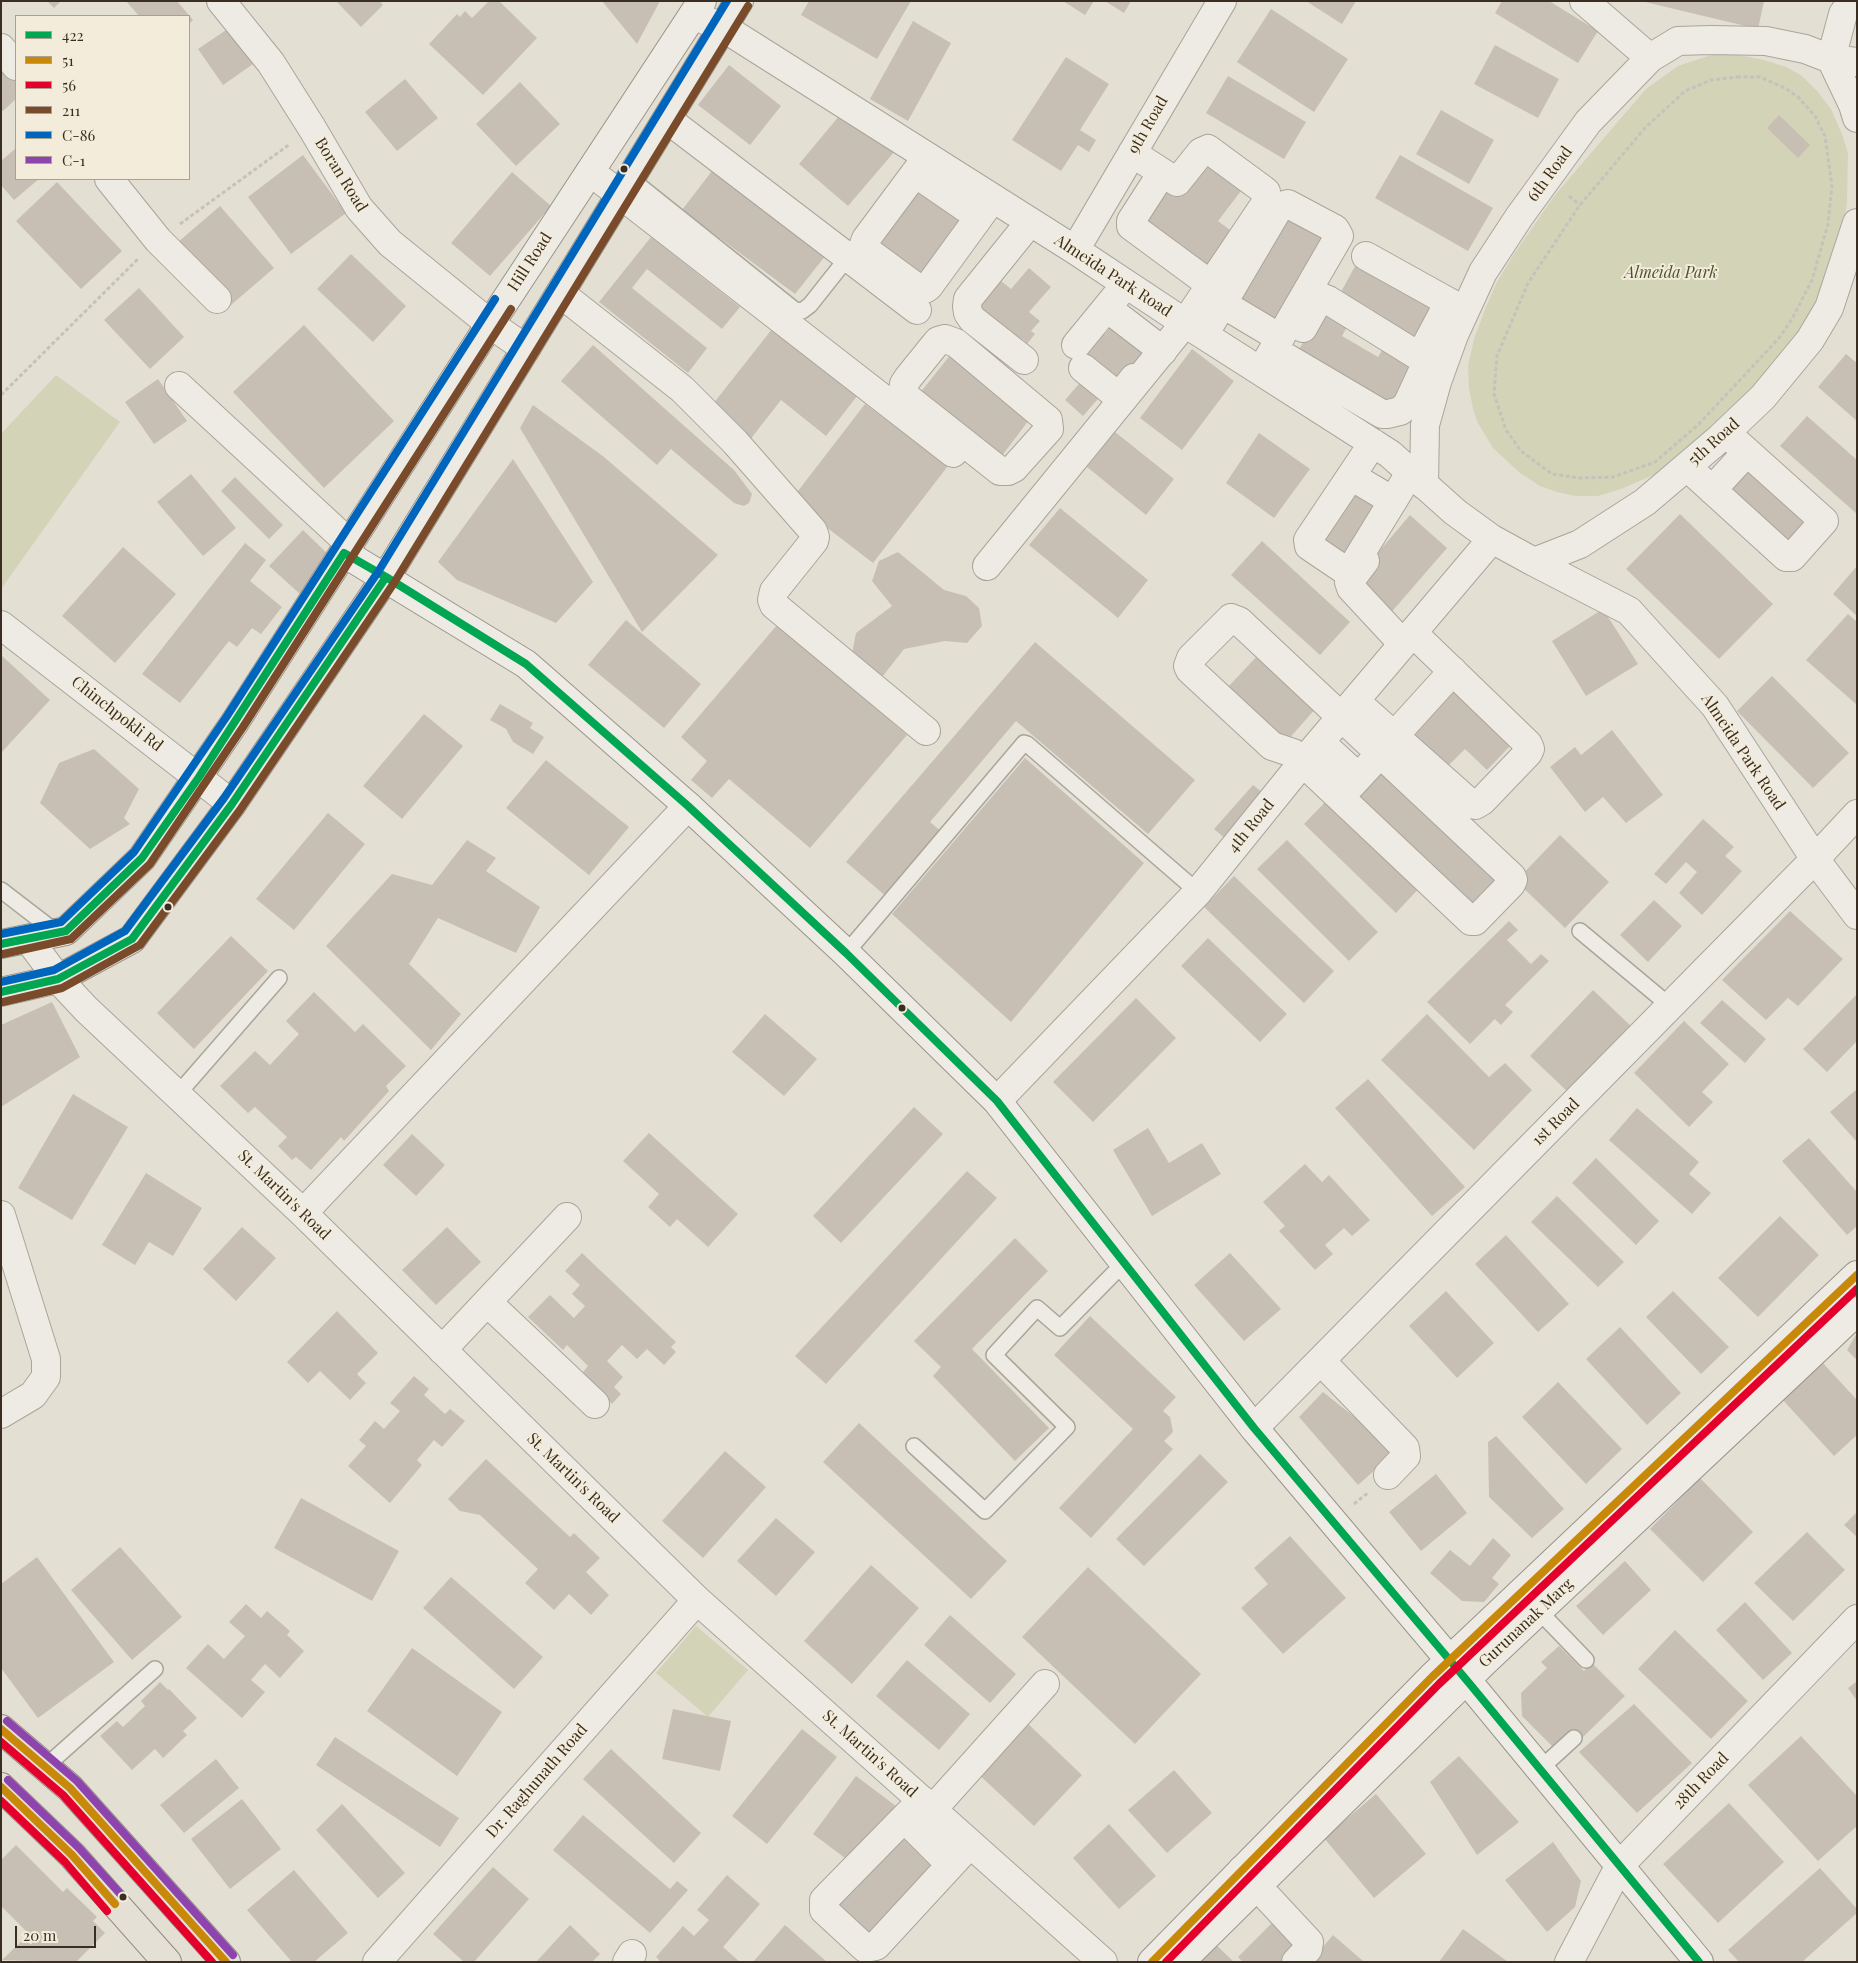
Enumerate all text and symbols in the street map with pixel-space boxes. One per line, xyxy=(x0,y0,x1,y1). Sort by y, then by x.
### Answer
legend xyxy=(15,15,190,180)
text: 422 xyxy=(62,25,84,45)
text: 51 xyxy=(62,50,74,70)
text: 56 xyxy=(62,75,76,95)
street label: 9th Road xyxy=(1124,93,1172,157)
text: 211 xyxy=(62,100,80,120)
text: C-86 xyxy=(62,125,95,145)
street label: Boran Road xyxy=(311,134,371,216)
street label: 6th Road xyxy=(1524,143,1576,205)
text: C-1 xyxy=(62,150,85,170)
unlabelled marker xyxy=(619,164,629,174)
street label: Hill Road xyxy=(504,229,556,295)
street label: Almeida Park Road xyxy=(1051,231,1175,321)
park label: Almeida Park xyxy=(1625,263,1717,283)
street label: 5th Road xyxy=(1685,414,1743,470)
street label: Chinchpokli Rd xyxy=(67,672,167,756)
street label: Almeida Park Road xyxy=(1697,690,1789,814)
street label: 4th Road xyxy=(1224,795,1278,857)
unlabelled marker xyxy=(163,902,173,912)
unlabelled marker xyxy=(897,1003,907,1013)
street label: 1st Road xyxy=(1528,1094,1584,1150)
street label: St. Martin's Road xyxy=(234,1146,334,1244)
street label: St. Martin's Road xyxy=(523,1429,623,1527)
street label: Gurunanak Marg xyxy=(1475,1574,1577,1672)
street label: St. Martin's Road xyxy=(818,1706,922,1802)
street label: Dr. Raghunath Road xyxy=(482,1720,592,1842)
street label: 28th Road xyxy=(1669,1749,1733,1813)
unlabelled marker xyxy=(118,1892,128,1902)
scale bar xyxy=(18,1916,99,1948)
text: 20 m xyxy=(23,1925,56,1945)

